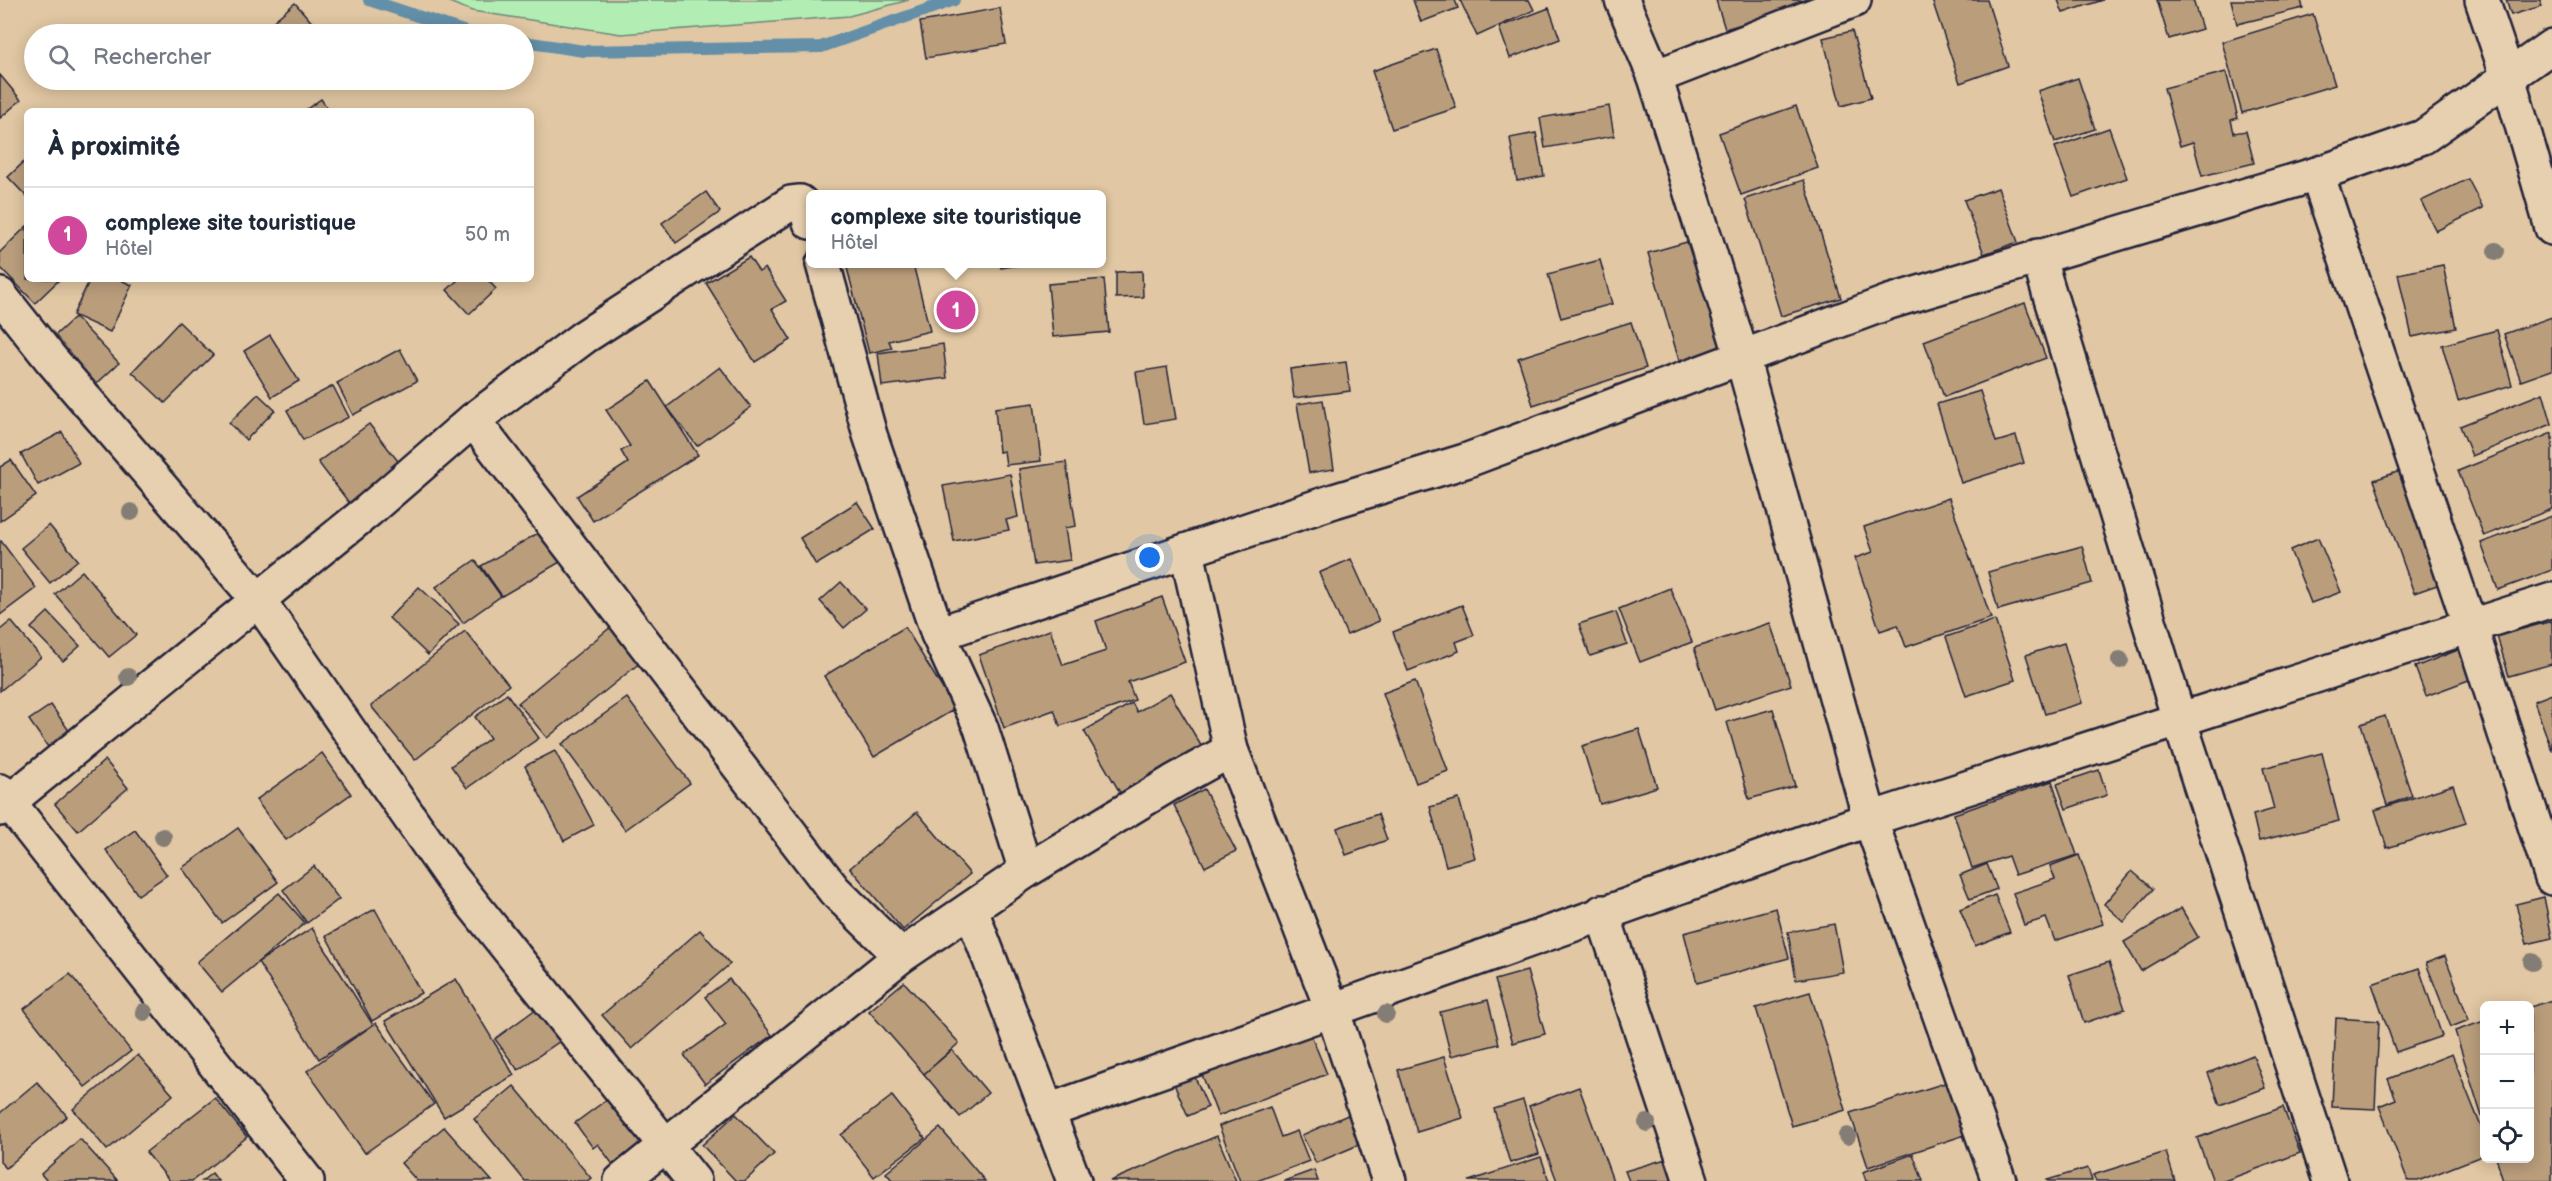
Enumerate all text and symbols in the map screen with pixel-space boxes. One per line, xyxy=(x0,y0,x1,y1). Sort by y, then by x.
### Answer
search box xyxy=(24,24,534,90)
icon: search xyxy=(45,41,78,74)
text: Rechercher xyxy=(93,44,211,71)
text: À proximité xyxy=(48,132,180,163)
popup xyxy=(806,190,1106,268)
text: complexe site touristique xyxy=(830,204,1082,231)
text: complexe site touristique xyxy=(105,210,356,237)
text: 1 xyxy=(63,223,72,247)
text: 50 m xyxy=(465,223,510,247)
text: Hôtel xyxy=(830,231,878,255)
text: Hôtel xyxy=(105,237,153,261)
pin: 1 xyxy=(936,288,976,332)
your location xyxy=(1135,543,1164,572)
map controls xyxy=(2480,1001,2534,1163)
button: + xyxy=(2480,1001,2534,1055)
button: − xyxy=(2480,1055,2534,1109)
button: locate xyxy=(2480,1109,2534,1163)

